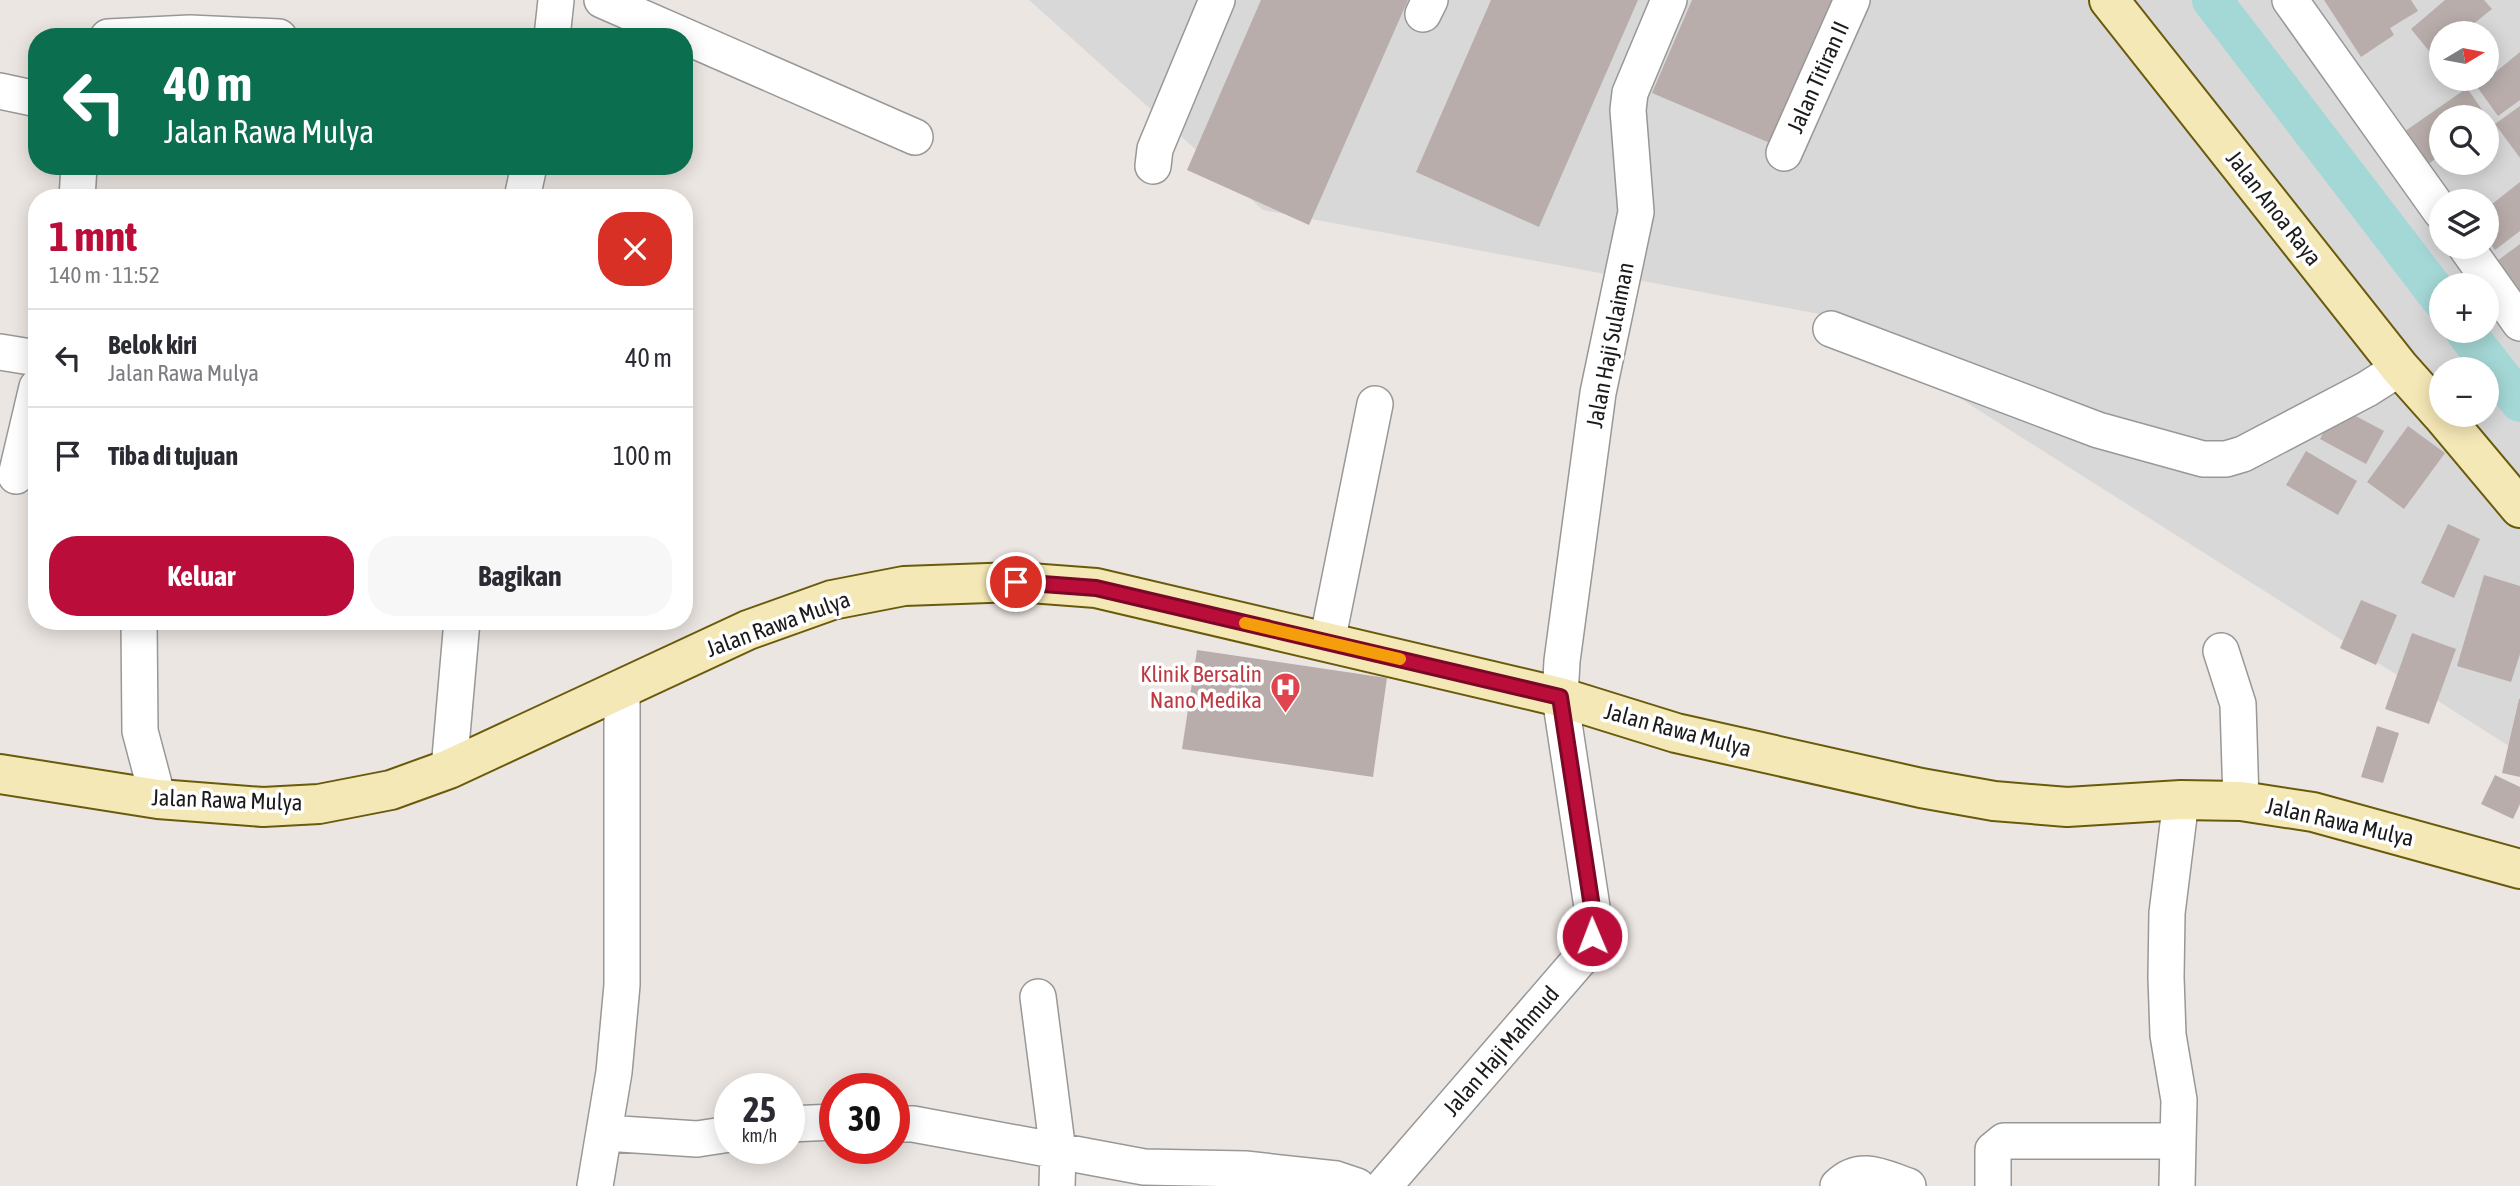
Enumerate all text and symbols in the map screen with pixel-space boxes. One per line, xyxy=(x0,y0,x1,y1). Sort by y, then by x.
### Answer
street label: Jalan Titiran II xyxy=(1782,17,1854,137)
north arrow xyxy=(2429,21,2499,91)
map controls xyxy=(2429,21,2499,427)
text: 40 m xyxy=(164,55,252,111)
icon: left xyxy=(49,56,140,147)
button: search xyxy=(2429,105,2499,175)
text: Jalan Rawa Mulya xyxy=(164,113,374,150)
street label: Jalan Anoa Raya xyxy=(2221,145,2327,271)
button: layers xyxy=(2429,189,2499,259)
text: 1 mnt xyxy=(49,212,137,260)
button: close xyxy=(598,212,672,286)
street label: Jalan Haji Sulaiman xyxy=(1581,260,1639,430)
text: 140 m · 11:52 xyxy=(49,262,160,288)
button: + xyxy=(2429,273,2499,343)
text: Belok kiri xyxy=(108,330,197,360)
icon: left xyxy=(49,339,87,377)
text: 40 m xyxy=(625,343,672,373)
button: − xyxy=(2429,357,2499,427)
text: Jalan Rawa Mulya xyxy=(108,360,259,386)
icon: arrive xyxy=(49,437,87,475)
text: Tiba di tujuan xyxy=(108,441,238,471)
text: 100 m xyxy=(613,441,672,471)
button: Keluar xyxy=(49,536,354,616)
button: Bagikan xyxy=(368,536,672,616)
pin xyxy=(986,552,1046,612)
icon: arrive xyxy=(997,563,1035,601)
street label: Jalan Rawa Mulya xyxy=(703,586,853,662)
place label: Klinik Bersalin Nano Medika xyxy=(1140,661,1262,713)
hospital icon: Klinik Bersalin Nano Medika xyxy=(1268,670,1302,714)
street label: Jalan Rawa Mulya xyxy=(1602,698,1754,762)
street label: Jalan Rawa Mulya xyxy=(151,784,303,816)
street label: Jalan Rawa Mulya xyxy=(2263,792,2417,852)
position arrow xyxy=(1555,899,1629,973)
street label: Jalan Haji Mahmud xyxy=(1438,981,1564,1121)
speed limit sign: 30 xyxy=(819,1073,910,1164)
text: 25 xyxy=(743,1089,776,1129)
text: km/h xyxy=(742,1125,777,1146)

